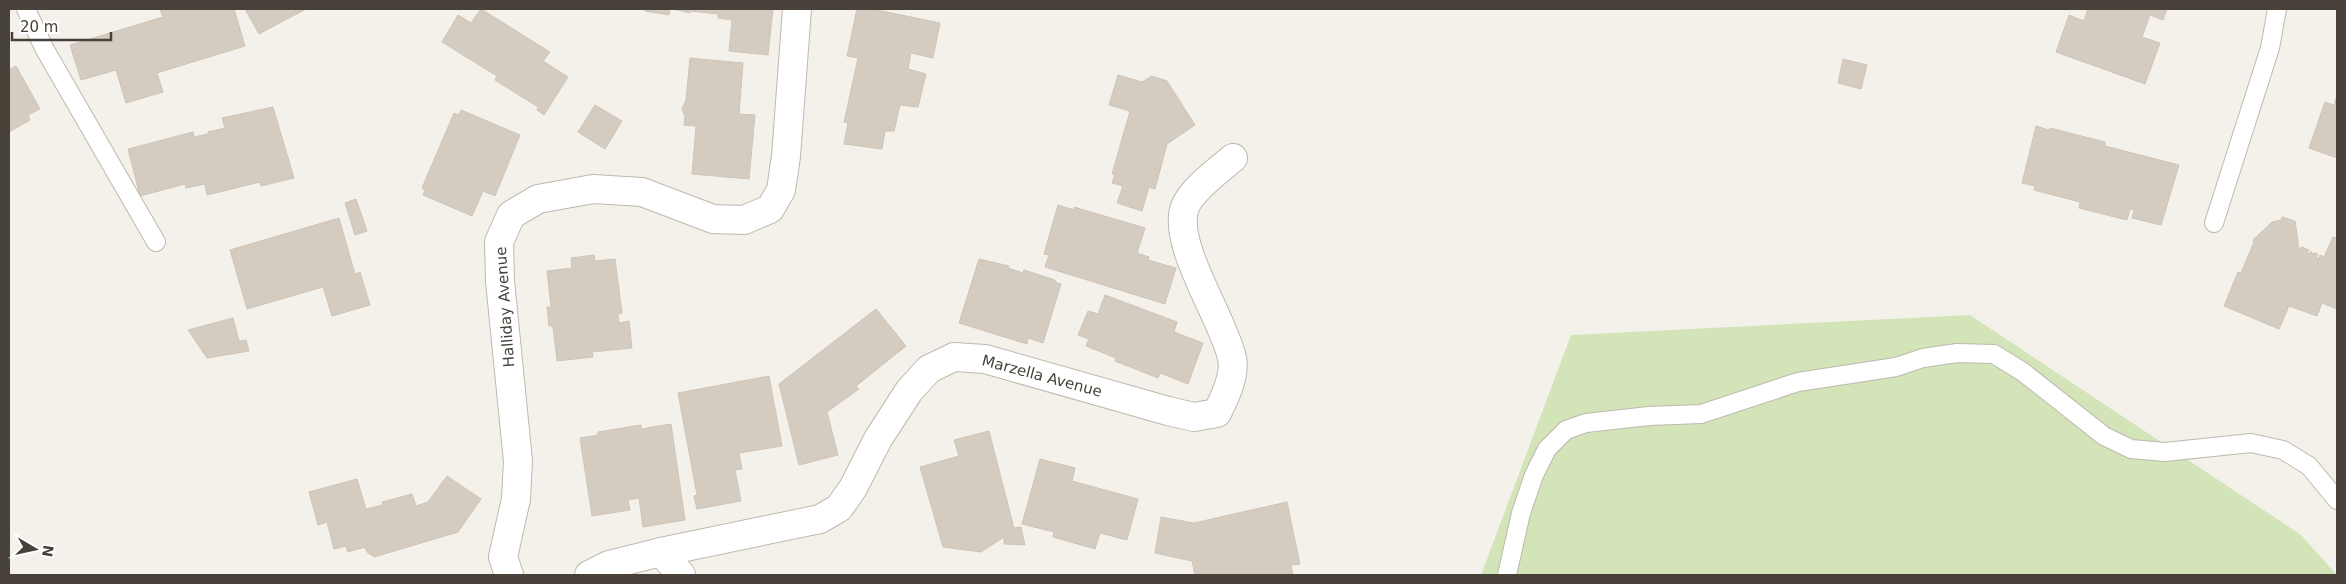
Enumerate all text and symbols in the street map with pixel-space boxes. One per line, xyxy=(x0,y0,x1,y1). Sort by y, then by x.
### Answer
scale bar xyxy=(12,10,111,42)
text: 20 m xyxy=(20,18,58,36)
street label: Halliday Avenue xyxy=(492,246,518,368)
street label: Marzella Avenue xyxy=(980,351,1104,401)
north arrow xyxy=(10,524,60,574)
text: N xyxy=(39,544,57,558)

